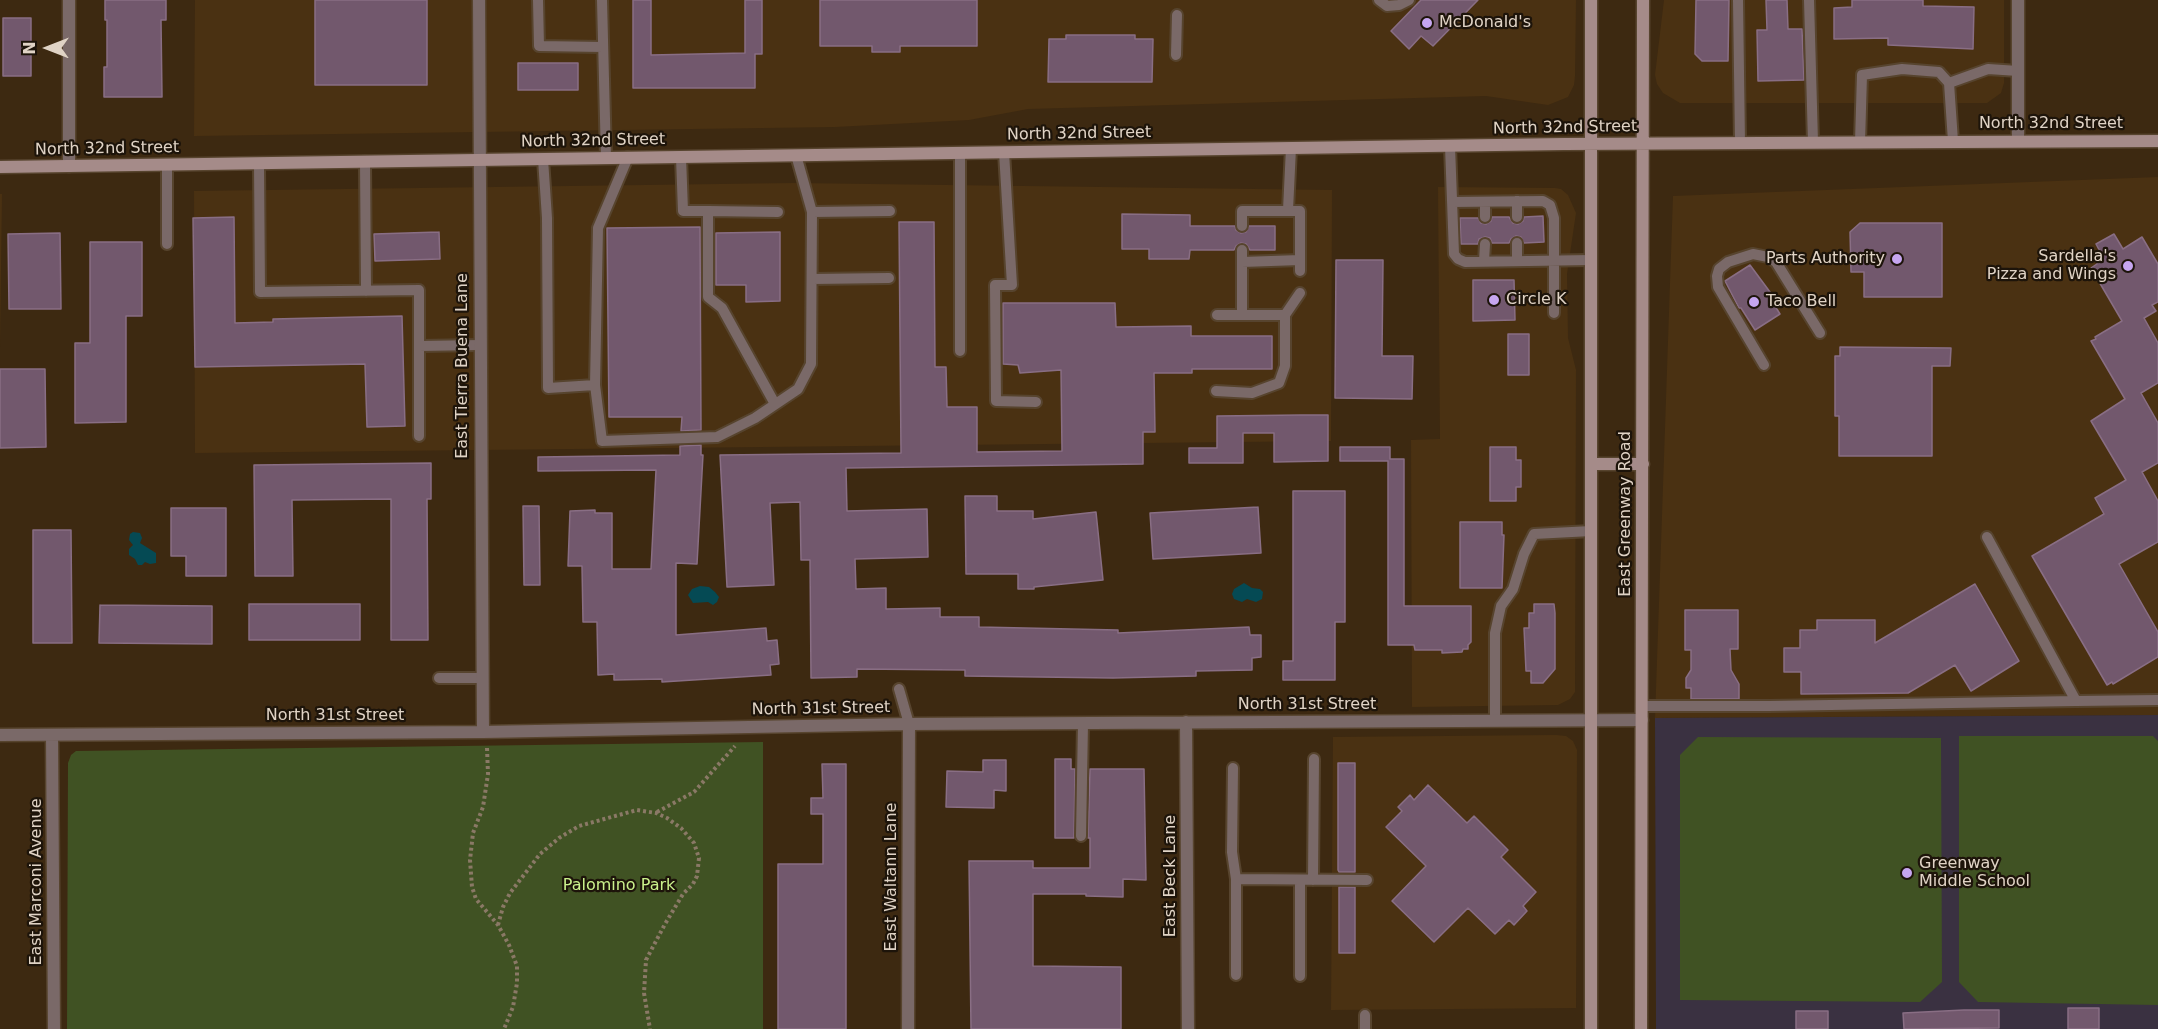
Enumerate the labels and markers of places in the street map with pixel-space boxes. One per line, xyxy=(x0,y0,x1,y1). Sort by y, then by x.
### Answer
place label: McDonald's xyxy=(1439,13,1531,33)
marker: McDonald's xyxy=(1420,16,1434,30)
place label: Sardella's Pizza and Wings xyxy=(1987,247,2116,285)
place label: Parts Authority xyxy=(1766,249,1885,269)
marker: Parts Authority xyxy=(1890,252,1904,266)
marker: Sardella's Pizza and Wings xyxy=(2121,259,2135,273)
place label: Circle K xyxy=(1506,290,1567,310)
place label: Taco Bell xyxy=(1766,292,1836,312)
marker: Circle K xyxy=(1487,293,1501,307)
marker: Taco Bell xyxy=(1747,295,1761,309)
place label: Greenway Middle School xyxy=(1919,854,2030,892)
marker: Greenway Middle School xyxy=(1900,866,1914,880)

